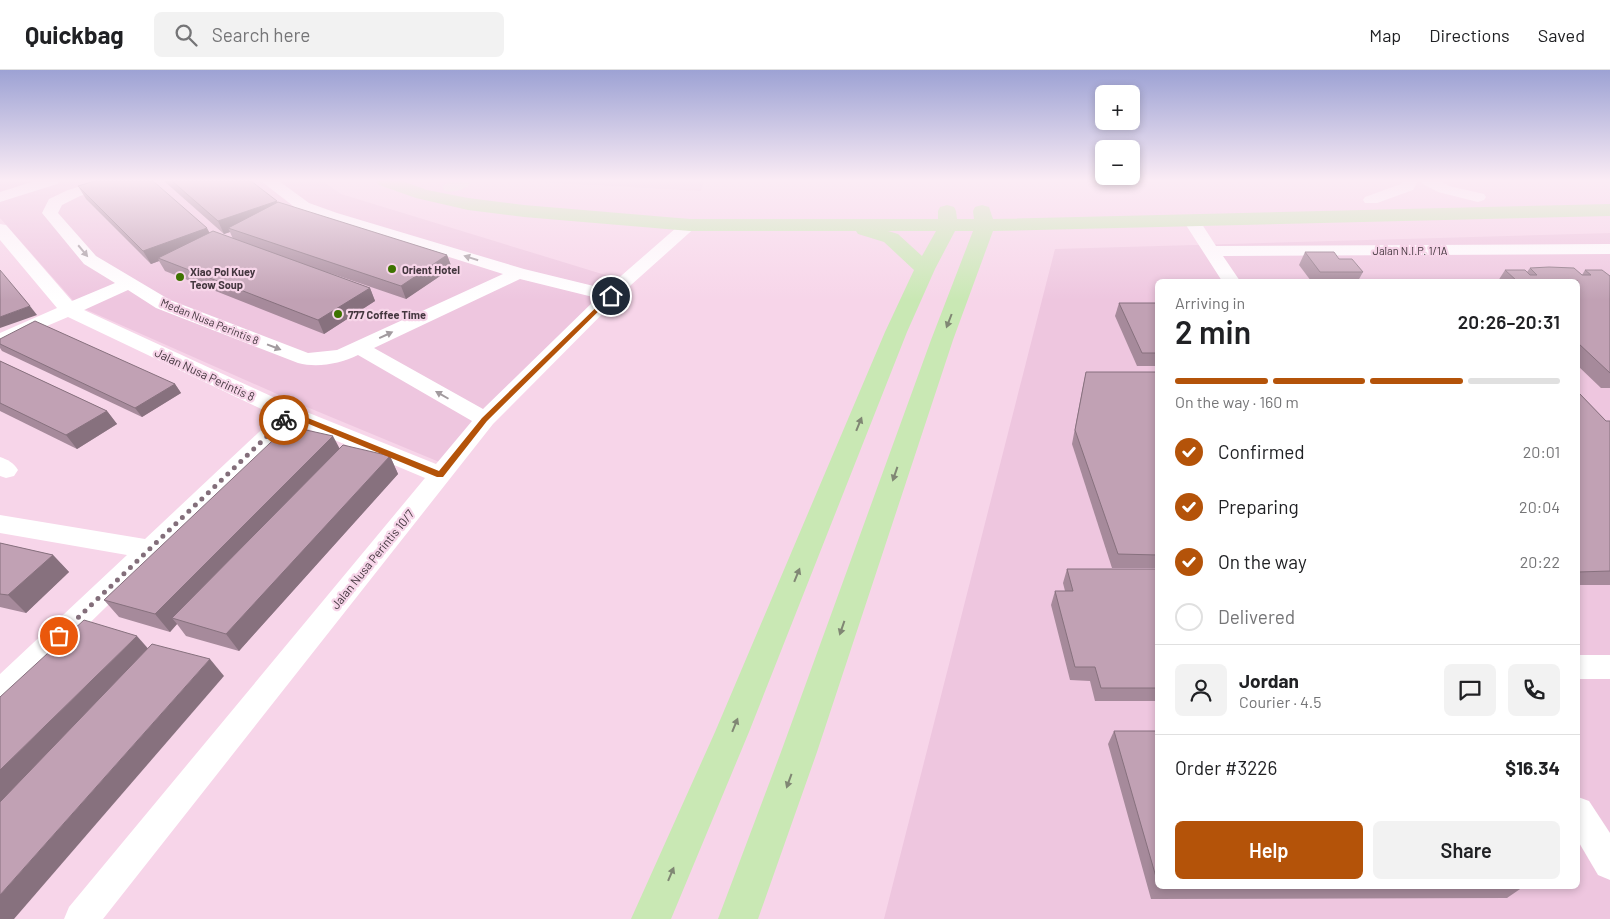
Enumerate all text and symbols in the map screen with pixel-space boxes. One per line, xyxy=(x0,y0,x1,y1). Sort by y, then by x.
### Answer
search box xyxy=(154,12,504,57)
text: Quickbag xyxy=(25,20,124,49)
icon: search xyxy=(172,21,200,49)
text: Search here xyxy=(212,23,310,46)
text: Map xyxy=(1369,24,1401,46)
text: Directions xyxy=(1429,24,1510,46)
text: Saved xyxy=(1538,24,1585,46)
map controls xyxy=(1095,85,1140,185)
button: + xyxy=(1095,85,1140,130)
button: − xyxy=(1095,140,1140,185)
street label: Jalan N.I.P. 1/1A xyxy=(1373,244,1448,257)
one-way arrow xyxy=(77,245,89,257)
one-way arrow xyxy=(464,254,479,262)
marker: Orient Hotel xyxy=(386,263,398,275)
place label: Orient Hotel xyxy=(402,263,460,276)
place label: Xiao Pol Kuey Teow Soup xyxy=(190,265,256,291)
marker: Xiao Pol Kuey Teow Soup xyxy=(174,271,186,283)
pin xyxy=(590,275,632,317)
icon: home xyxy=(597,282,625,310)
text: Arriving in xyxy=(1175,293,1245,312)
street label: Medan Nusa Perintis 8 xyxy=(159,295,261,347)
marker: 777 Coffee Time xyxy=(332,308,344,320)
place label: 777 Coffee Time xyxy=(348,308,426,321)
text: 20:26–20:31 xyxy=(1458,310,1560,333)
text: 2 min xyxy=(1175,312,1251,350)
one-way arrow xyxy=(945,314,953,328)
one-way arrow xyxy=(379,331,393,339)
one-way arrow xyxy=(267,343,282,351)
street label: Jalan Nusa Perintis 8 xyxy=(153,345,257,403)
one-way arrow xyxy=(436,391,449,400)
text: On the way · 160 m xyxy=(1175,392,1299,411)
courier xyxy=(259,395,309,445)
icon: bike xyxy=(270,406,298,434)
one-way arrow xyxy=(855,417,863,432)
icon: check xyxy=(1175,438,1203,466)
text: Confirmed xyxy=(1218,440,1305,463)
text: 20:01 xyxy=(1523,442,1560,461)
one-way arrow xyxy=(891,467,899,482)
icon: check xyxy=(1175,493,1203,521)
text: Preparing xyxy=(1218,495,1299,518)
text: 20:04 xyxy=(1519,497,1560,516)
street label: Jalan Nusa Perintis 10/7 xyxy=(328,506,417,612)
icon: check xyxy=(1175,548,1203,576)
text: On the way xyxy=(1218,550,1307,573)
text: 20:22 xyxy=(1520,552,1560,571)
one-way arrow xyxy=(793,568,801,582)
text: Delivered xyxy=(1218,605,1295,628)
pin xyxy=(38,615,80,657)
one-way arrow xyxy=(838,620,845,635)
icon: bag xyxy=(45,622,73,650)
button: person xyxy=(1175,664,1227,716)
button: chat xyxy=(1444,664,1496,716)
button: phone xyxy=(1508,664,1560,716)
text: Jordan xyxy=(1239,669,1299,692)
text: Courier · 4.5 xyxy=(1239,692,1322,711)
one-way arrow xyxy=(731,717,739,732)
text: Order #3226 xyxy=(1175,756,1277,779)
text: $16.34 xyxy=(1505,756,1560,779)
one-way arrow xyxy=(785,774,793,789)
button: Help xyxy=(1175,821,1363,879)
button: Share xyxy=(1373,821,1560,879)
one-way arrow xyxy=(667,867,675,881)

